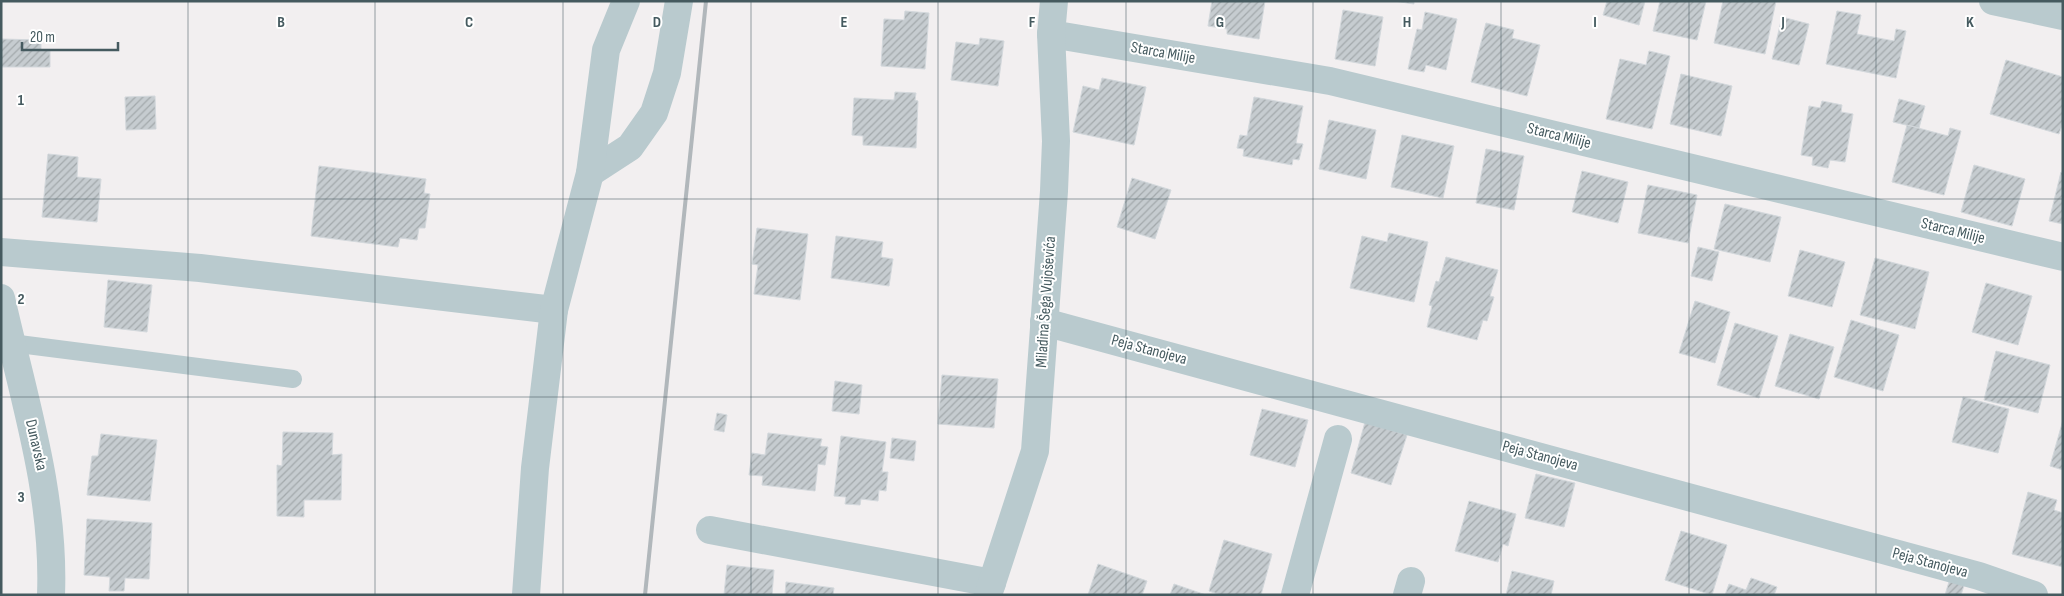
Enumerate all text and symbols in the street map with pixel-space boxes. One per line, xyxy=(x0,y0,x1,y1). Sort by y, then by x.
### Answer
text: B xyxy=(277,13,285,32)
text: C xyxy=(465,13,473,32)
text: D xyxy=(653,13,661,32)
text: E xyxy=(841,13,848,32)
text: F xyxy=(1029,13,1036,32)
text: G xyxy=(1216,13,1224,32)
text: H xyxy=(1403,13,1411,32)
text: I xyxy=(1593,13,1597,32)
text: J xyxy=(1780,13,1785,32)
text: K xyxy=(1966,13,1974,32)
scale bar xyxy=(22,20,119,52)
text: 20 m xyxy=(30,28,55,47)
street label: Starca Milije xyxy=(1129,38,1197,68)
text: 1 xyxy=(18,91,25,110)
street label: Starca Milije xyxy=(1525,119,1593,153)
street label: Starca Milije xyxy=(1919,214,1987,248)
street label: Miladina Šega Vujoševića xyxy=(1032,236,1060,368)
text: 2 xyxy=(17,290,25,309)
street label: Peja Stanojeva xyxy=(1109,331,1189,369)
street label: Dunavska xyxy=(21,418,51,472)
street label: Peja Stanojeva xyxy=(1500,437,1580,475)
text: 3 xyxy=(17,488,25,507)
street label: Peja Stanojeva xyxy=(1890,544,1970,582)

